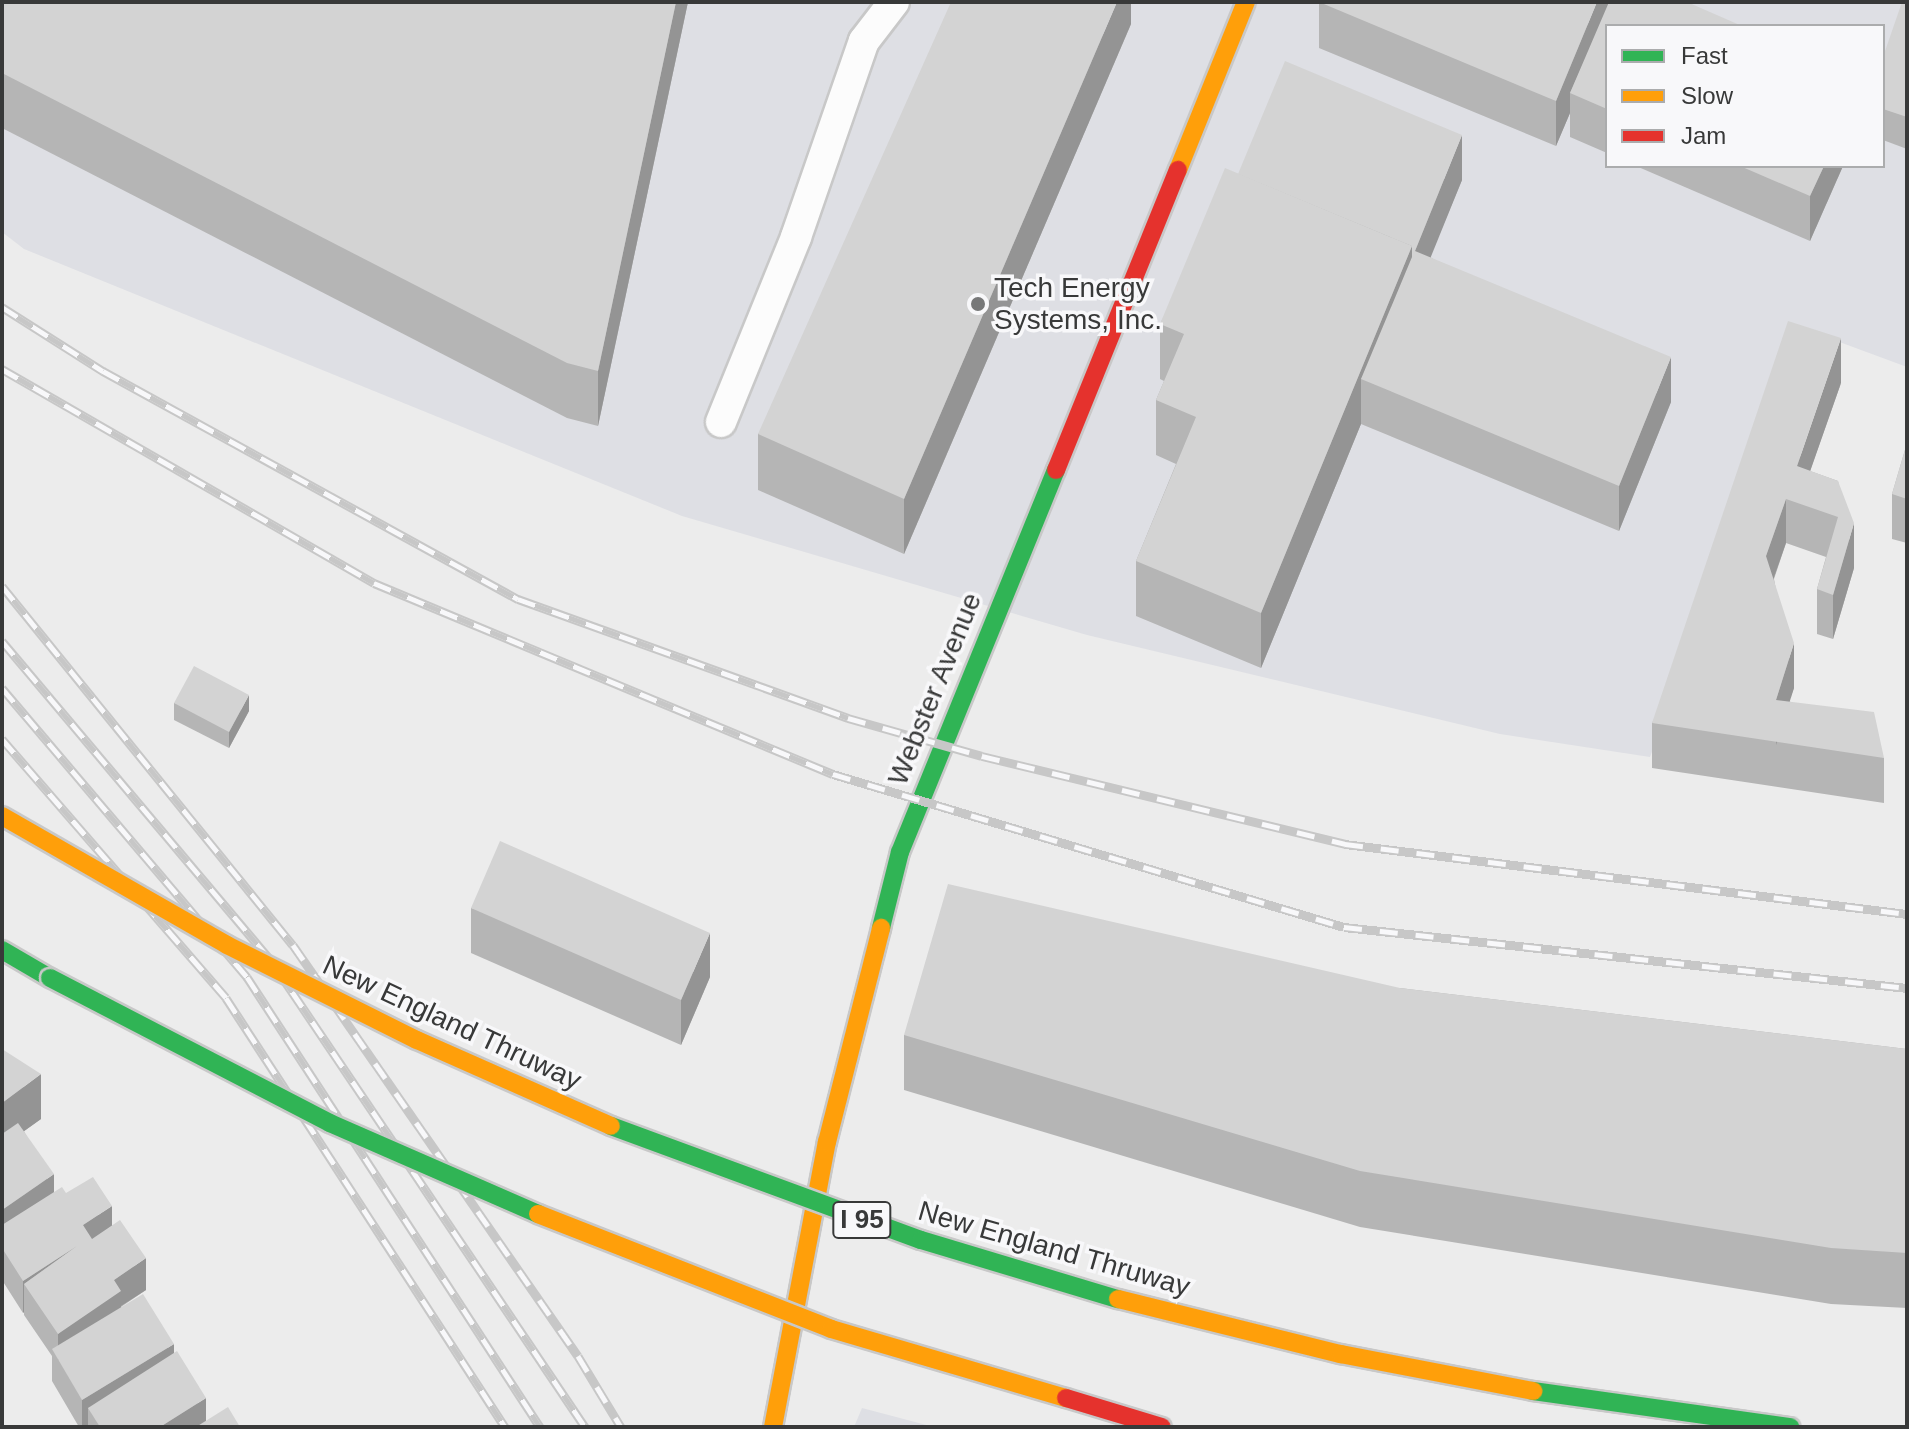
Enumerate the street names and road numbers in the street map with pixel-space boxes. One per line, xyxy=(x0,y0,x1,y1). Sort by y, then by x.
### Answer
street label: Webster Avenue xyxy=(881,587,989,791)
street label: New England Thruway xyxy=(317,948,587,1098)
street label: New England Thruway xyxy=(914,1194,1194,1304)
road number: I 95 xyxy=(832,1198,892,1242)

